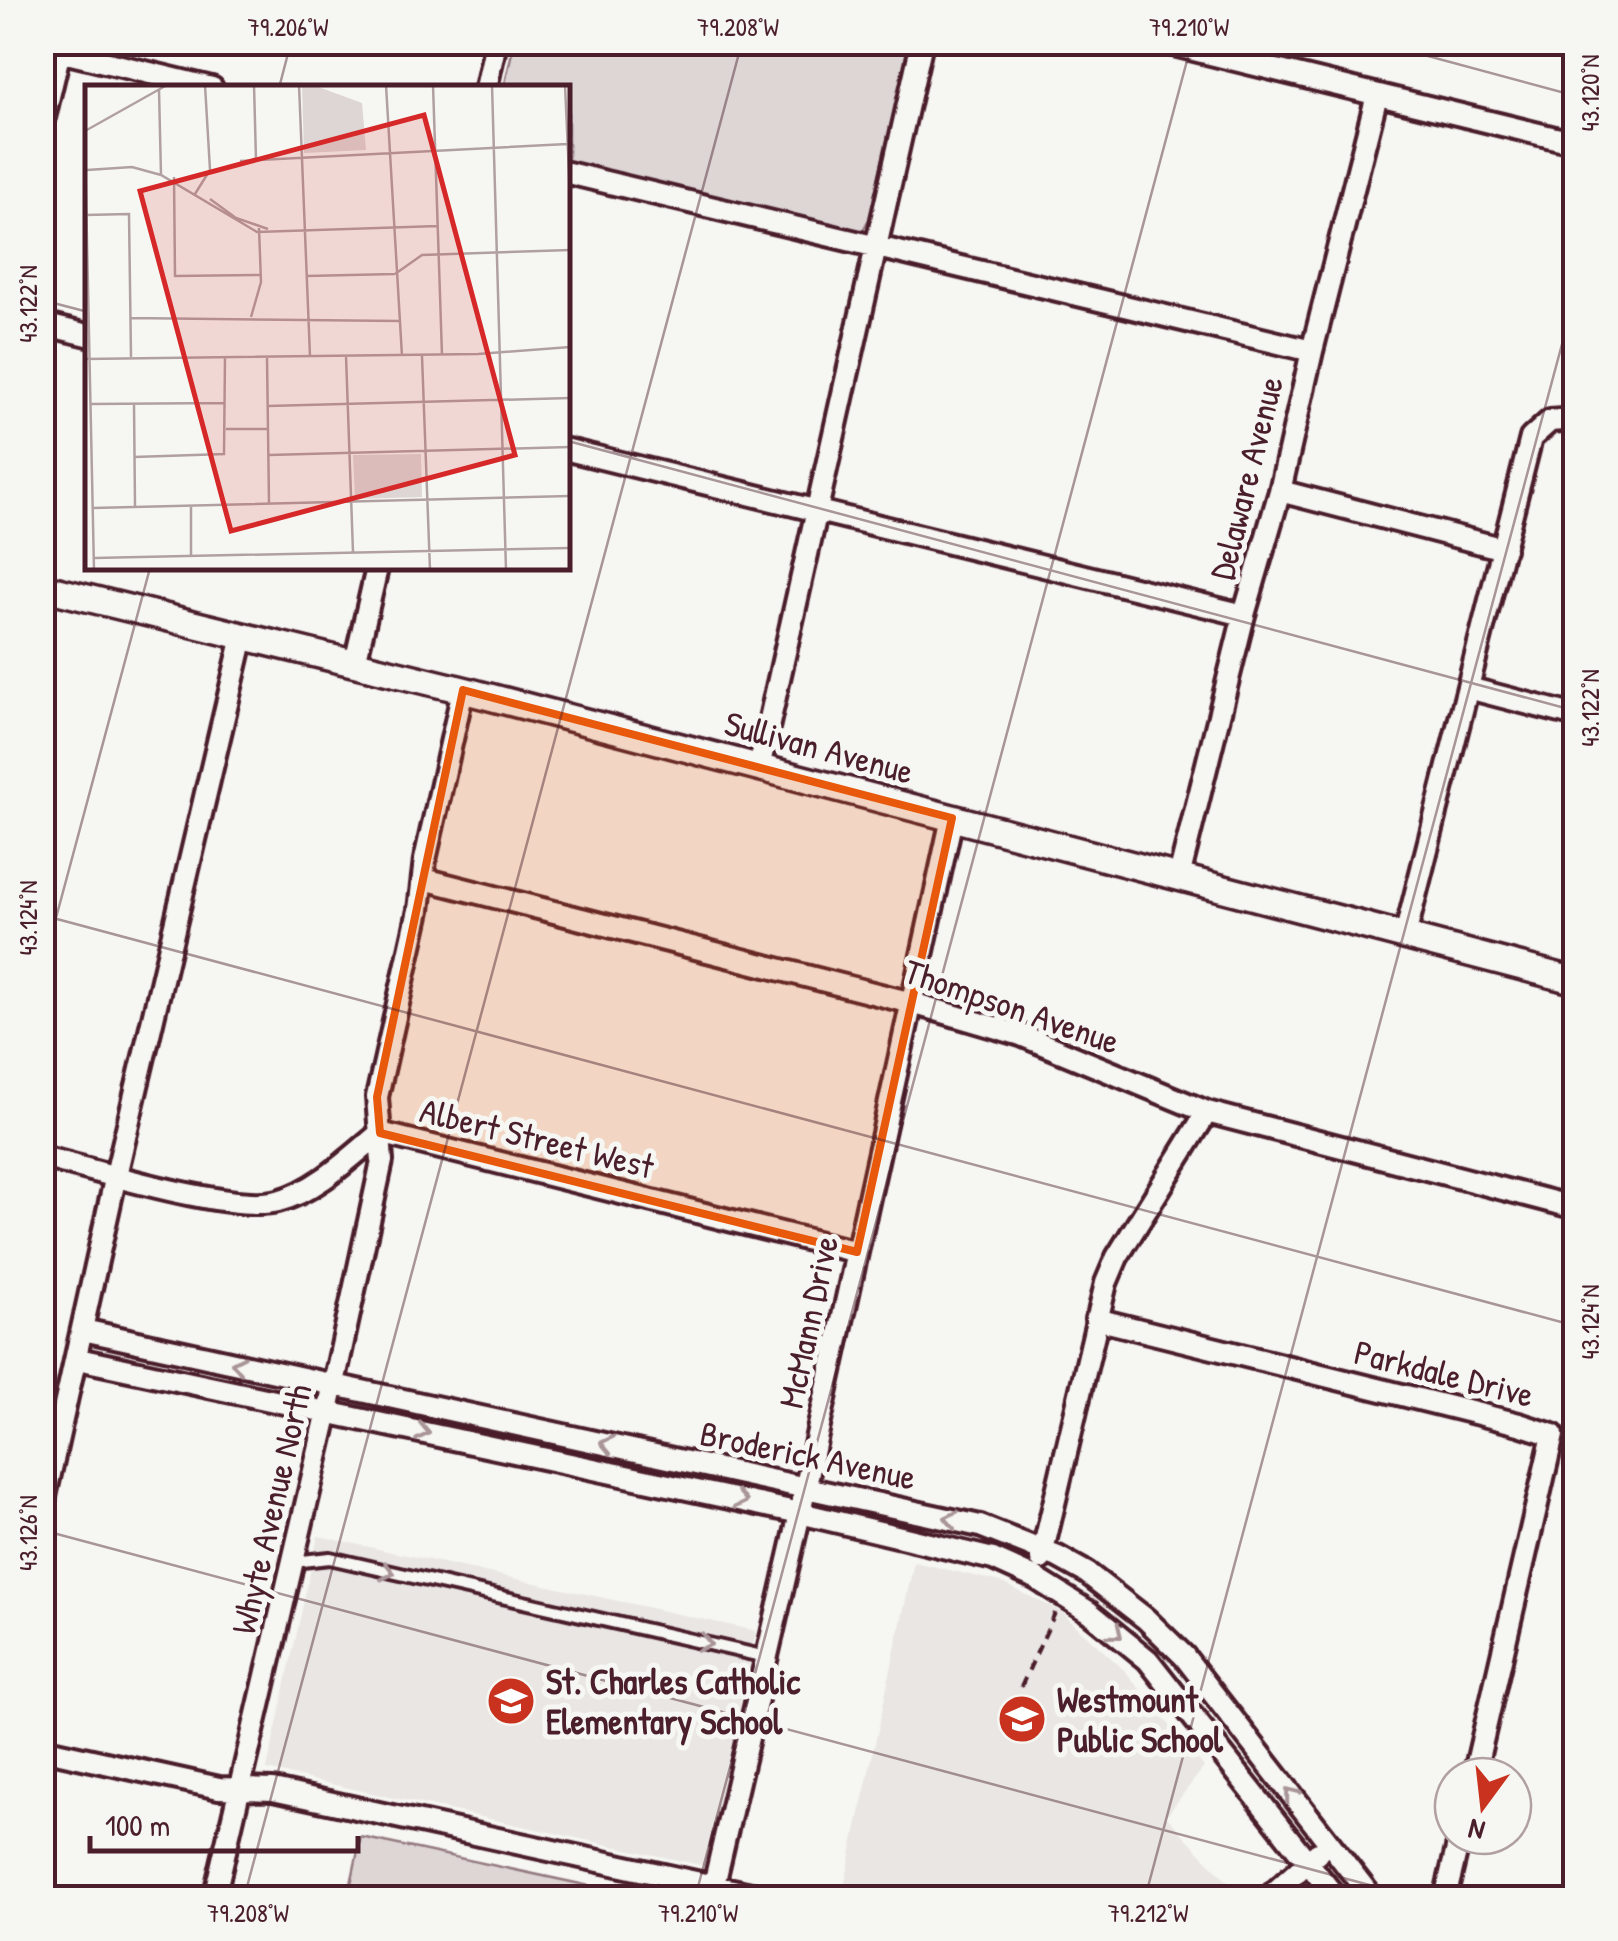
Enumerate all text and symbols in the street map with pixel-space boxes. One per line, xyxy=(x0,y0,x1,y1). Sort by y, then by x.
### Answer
text: 79.206°W xyxy=(248,10,329,44)
text: 79.208°W xyxy=(697,10,780,44)
text: 79.210°W xyxy=(1149,10,1230,44)
text: 43.120°N xyxy=(1573,54,1607,132)
inset map xyxy=(85,85,570,570)
text: 43.122°N xyxy=(11,265,45,343)
street label: Delaware Avenue xyxy=(1198,371,1294,584)
text: 43.122°N xyxy=(1573,669,1607,747)
street label: Sullivan Avenue xyxy=(720,699,919,795)
text: 43.124°N xyxy=(11,880,45,956)
street label: Thompson Avenue xyxy=(898,947,1126,1065)
street label: Albert Street West xyxy=(415,1086,659,1190)
street label: McMann Drive xyxy=(767,1232,849,1412)
text: 43.124°N xyxy=(1573,1284,1607,1360)
street label: Parkdale Drive xyxy=(1349,1328,1539,1418)
one-way arrow xyxy=(230,1355,247,1376)
street label: Whyte Avenue North xyxy=(219,1380,323,1638)
street label: Broderick Avenue xyxy=(696,1409,920,1501)
one-way arrow xyxy=(414,1420,431,1441)
one-way arrow xyxy=(599,1435,616,1456)
one-way arrow xyxy=(732,1488,749,1509)
text: 43.126°N xyxy=(11,1495,45,1571)
one-way arrow xyxy=(943,1510,960,1531)
one-way arrow xyxy=(379,1560,396,1581)
one-way arrow xyxy=(1105,1621,1123,1639)
one-way arrow xyxy=(696,1631,713,1652)
place label: St. Charles Catholic Elementary School xyxy=(546,1658,800,1746)
school or university icon: St. Charles Catholic Elementary School xyxy=(485,1675,537,1727)
place label: Westmount Public School xyxy=(1057,1676,1224,1763)
school or university icon: Westmount Public School xyxy=(996,1693,1048,1745)
north arrow xyxy=(1433,1756,1533,1856)
one-way arrow xyxy=(1285,1787,1302,1805)
scale bar xyxy=(90,1791,358,1853)
text: 100 m xyxy=(105,1805,170,1845)
text: N xyxy=(1464,1810,1489,1850)
text: 79.208°W xyxy=(207,1896,290,1930)
text: 79.210°W xyxy=(658,1896,739,1930)
text: 79.212°W xyxy=(1108,1896,1189,1930)

